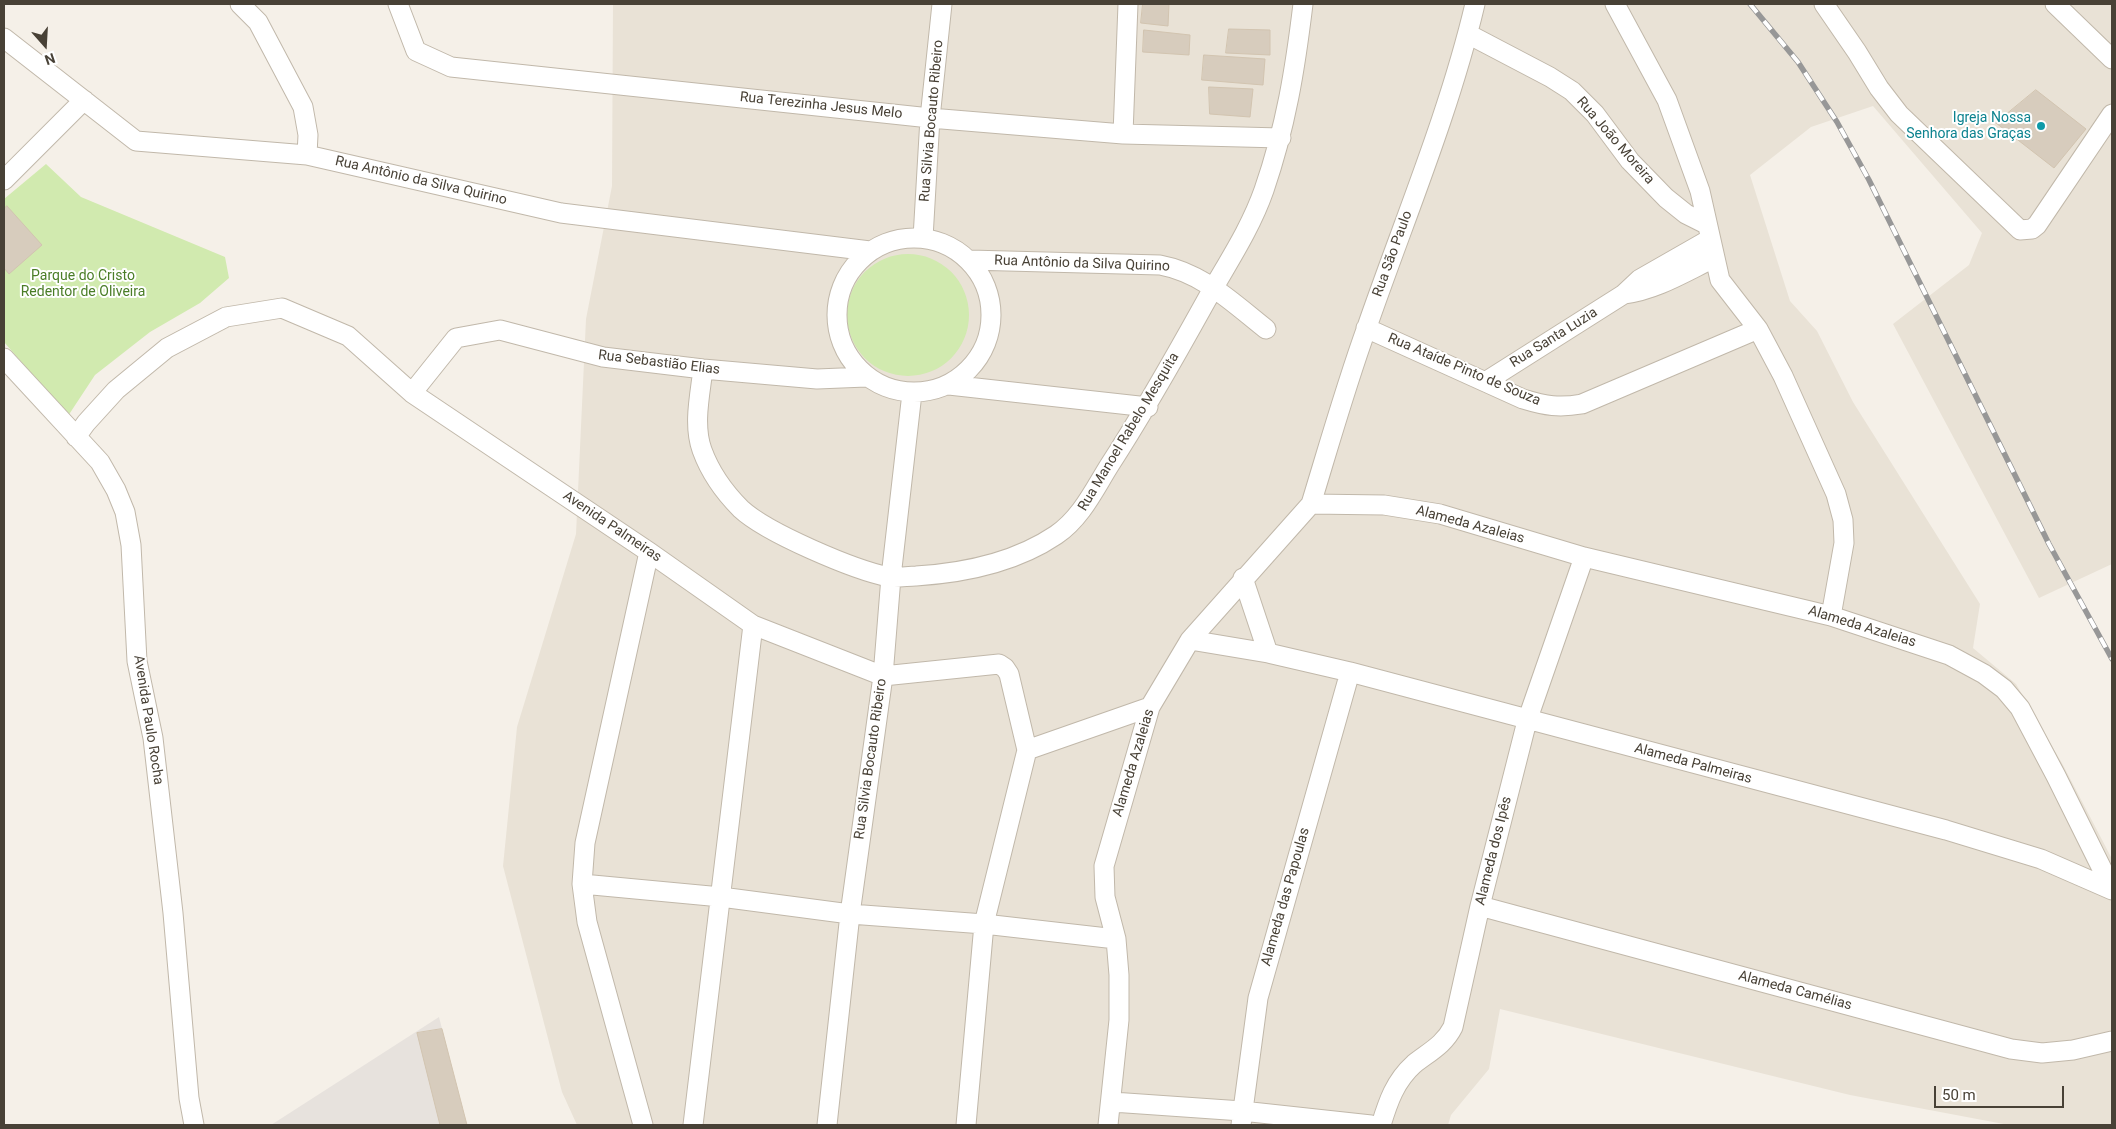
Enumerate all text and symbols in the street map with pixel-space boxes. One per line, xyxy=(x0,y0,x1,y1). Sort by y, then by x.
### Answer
north arrow xyxy=(20,20,70,70)
street label: Rua Silvia Bocauto Ribeiro xyxy=(917,39,947,203)
text: N xyxy=(43,50,57,68)
street label: Rua Terezinha Jesus Melo xyxy=(739,89,903,123)
street label: Rua João Moreira xyxy=(1573,94,1657,188)
place label: Igreja Nossa Senhora das Graças xyxy=(1906,110,2031,142)
marker: Igreja Nossa Senhora das Graças xyxy=(2035,120,2047,132)
street label: Rua Antônio da Silva Quirino xyxy=(333,153,509,209)
street label: Rua São Paulo xyxy=(1370,209,1416,299)
street label: Rua Antônio da Silva Quirino xyxy=(994,253,1170,275)
park label: Parque do Cristo Redentor de Oliveira xyxy=(21,268,145,300)
street label: Rua Santa Luzia xyxy=(1507,304,1601,372)
street label: Rua Ataíde Pinto de Souza xyxy=(1385,330,1543,410)
street label: Rua Sebastião Elias xyxy=(597,347,721,379)
street label: Rua Manoel Rabelo Mesquita xyxy=(1075,350,1183,514)
street label: Avenida Palmeiras xyxy=(560,488,664,566)
street label: Alameda Azaleias xyxy=(1414,502,1526,548)
street label: Alameda Azaleias xyxy=(1806,603,1918,651)
street label: Avenida Paulo Rocha xyxy=(129,654,167,786)
street label: Rua Silvia Bocauto Ribeiro xyxy=(851,677,891,841)
street label: Alameda Azaleias xyxy=(1110,707,1158,819)
street label: Alameda Palmeiras xyxy=(1632,740,1754,788)
street label: Alameda dos Ipês xyxy=(1472,795,1516,907)
street label: Alameda das Papoulas xyxy=(1258,826,1314,968)
street label: Alameda Camélias xyxy=(1736,968,1854,1014)
scale bar xyxy=(1936,1076,2066,1108)
text: 50 m xyxy=(1942,1086,1976,1104)

